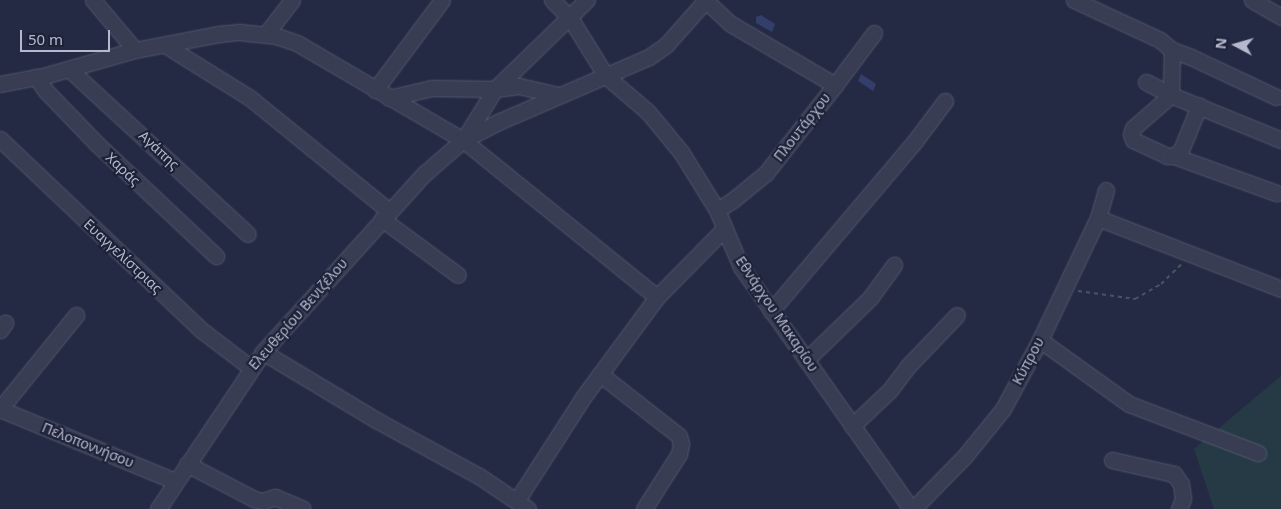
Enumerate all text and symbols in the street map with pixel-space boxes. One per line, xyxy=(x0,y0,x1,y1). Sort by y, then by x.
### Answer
scale bar xyxy=(22,20,112,52)
north arrow xyxy=(1211,20,1261,70)
text: 50 m xyxy=(28,29,63,49)
text: N xyxy=(1211,37,1231,50)
street label: Πλουτάρχου xyxy=(770,89,834,165)
street label: Αγάπης xyxy=(135,127,183,173)
street label: Χαράς xyxy=(102,149,144,189)
street label: Ευαγγελίστριας xyxy=(80,215,166,297)
street label: Εθνάρχου Μακαρίου xyxy=(732,253,822,375)
street label: Ελευθερίου Βενιζέλου xyxy=(245,255,351,373)
street label: Κύπρου xyxy=(1009,334,1047,388)
street label: Πελοποννήσου xyxy=(40,419,136,471)

